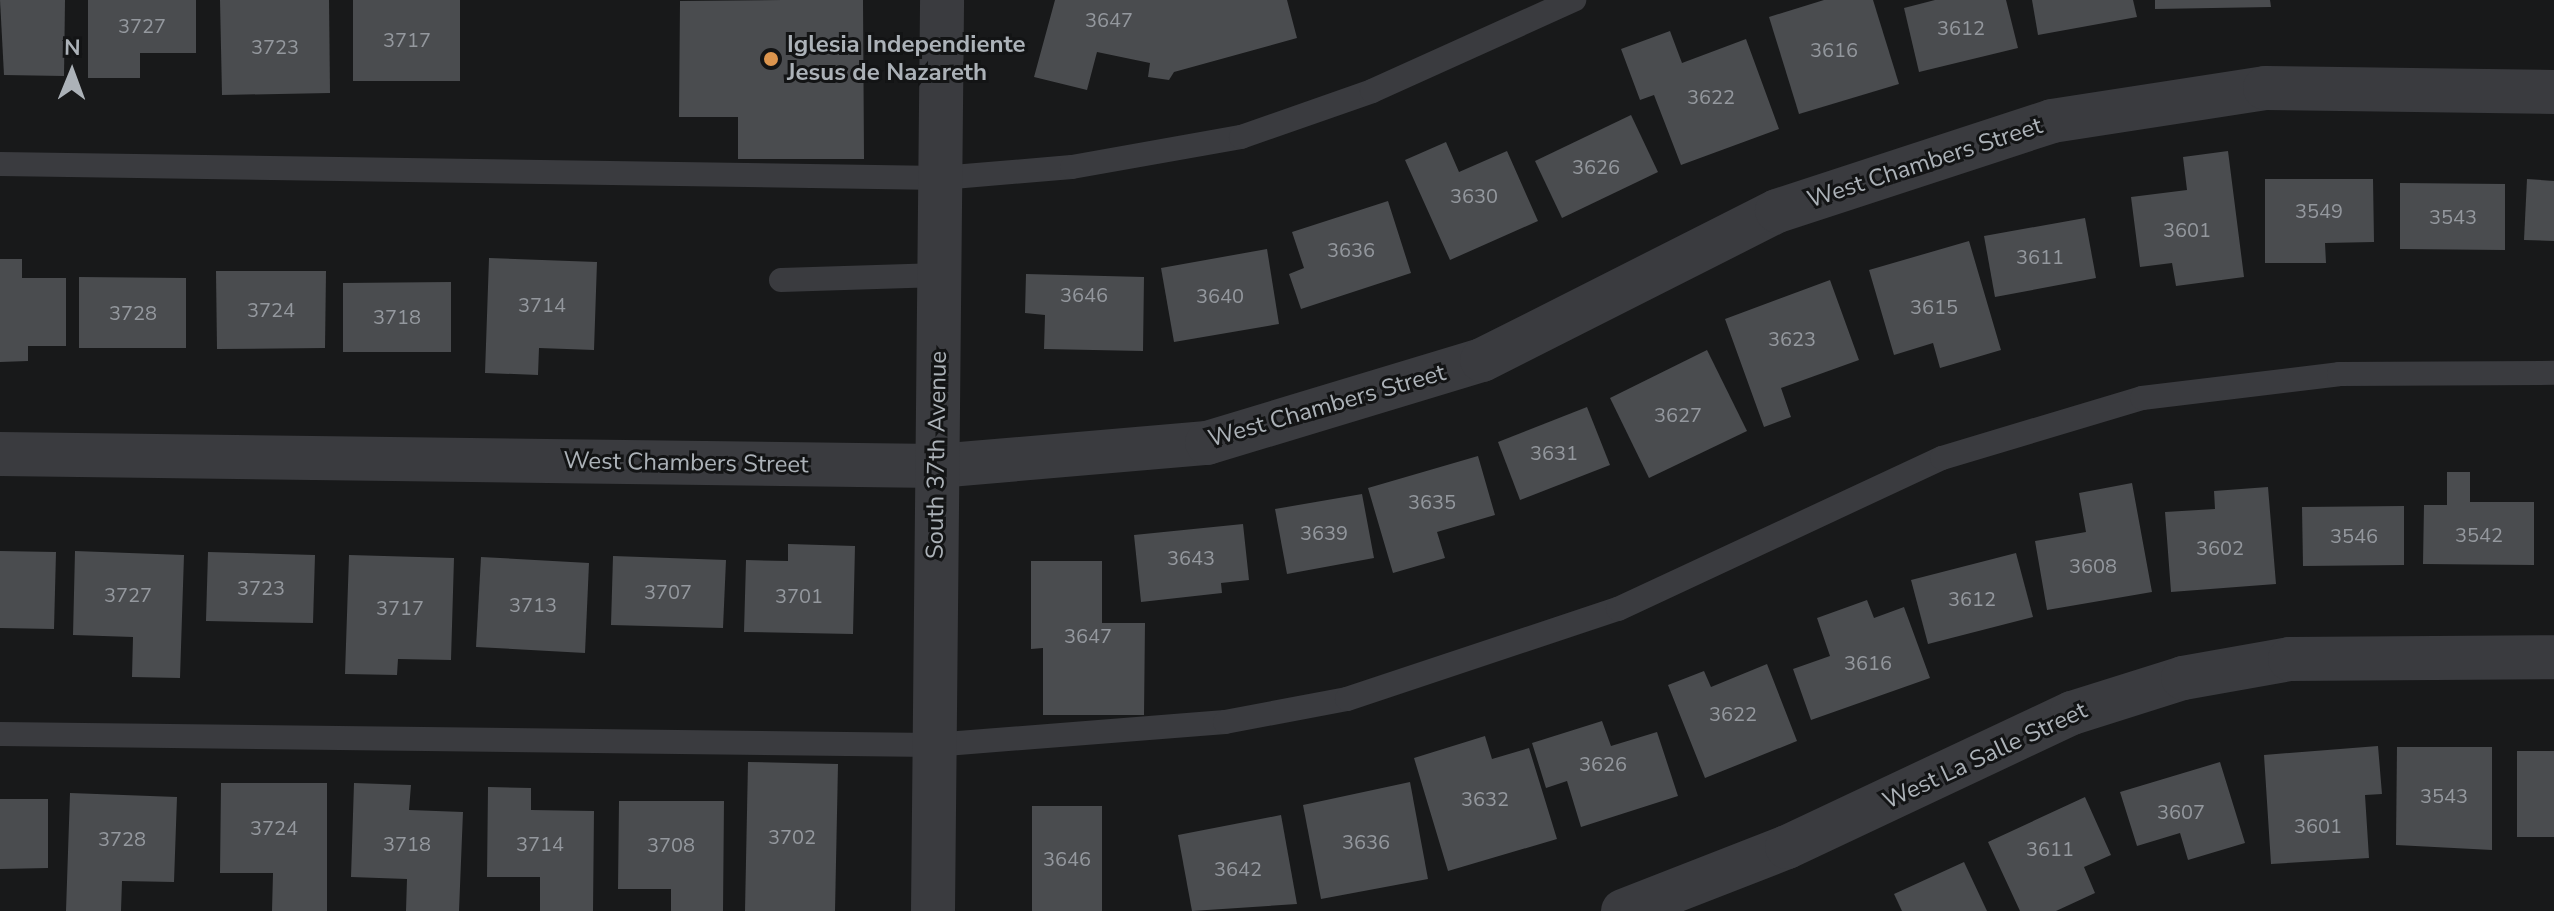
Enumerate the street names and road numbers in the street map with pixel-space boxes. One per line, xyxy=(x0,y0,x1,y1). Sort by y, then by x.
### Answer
street label: West Chambers Street xyxy=(1804,111,2046,215)
street label: South 37th Avenue xyxy=(921,351,953,559)
street label: West Chambers Street xyxy=(1205,358,1449,454)
street label: West Chambers Street xyxy=(563,446,809,480)
street label: West La Salle Street xyxy=(1878,696,2092,816)

